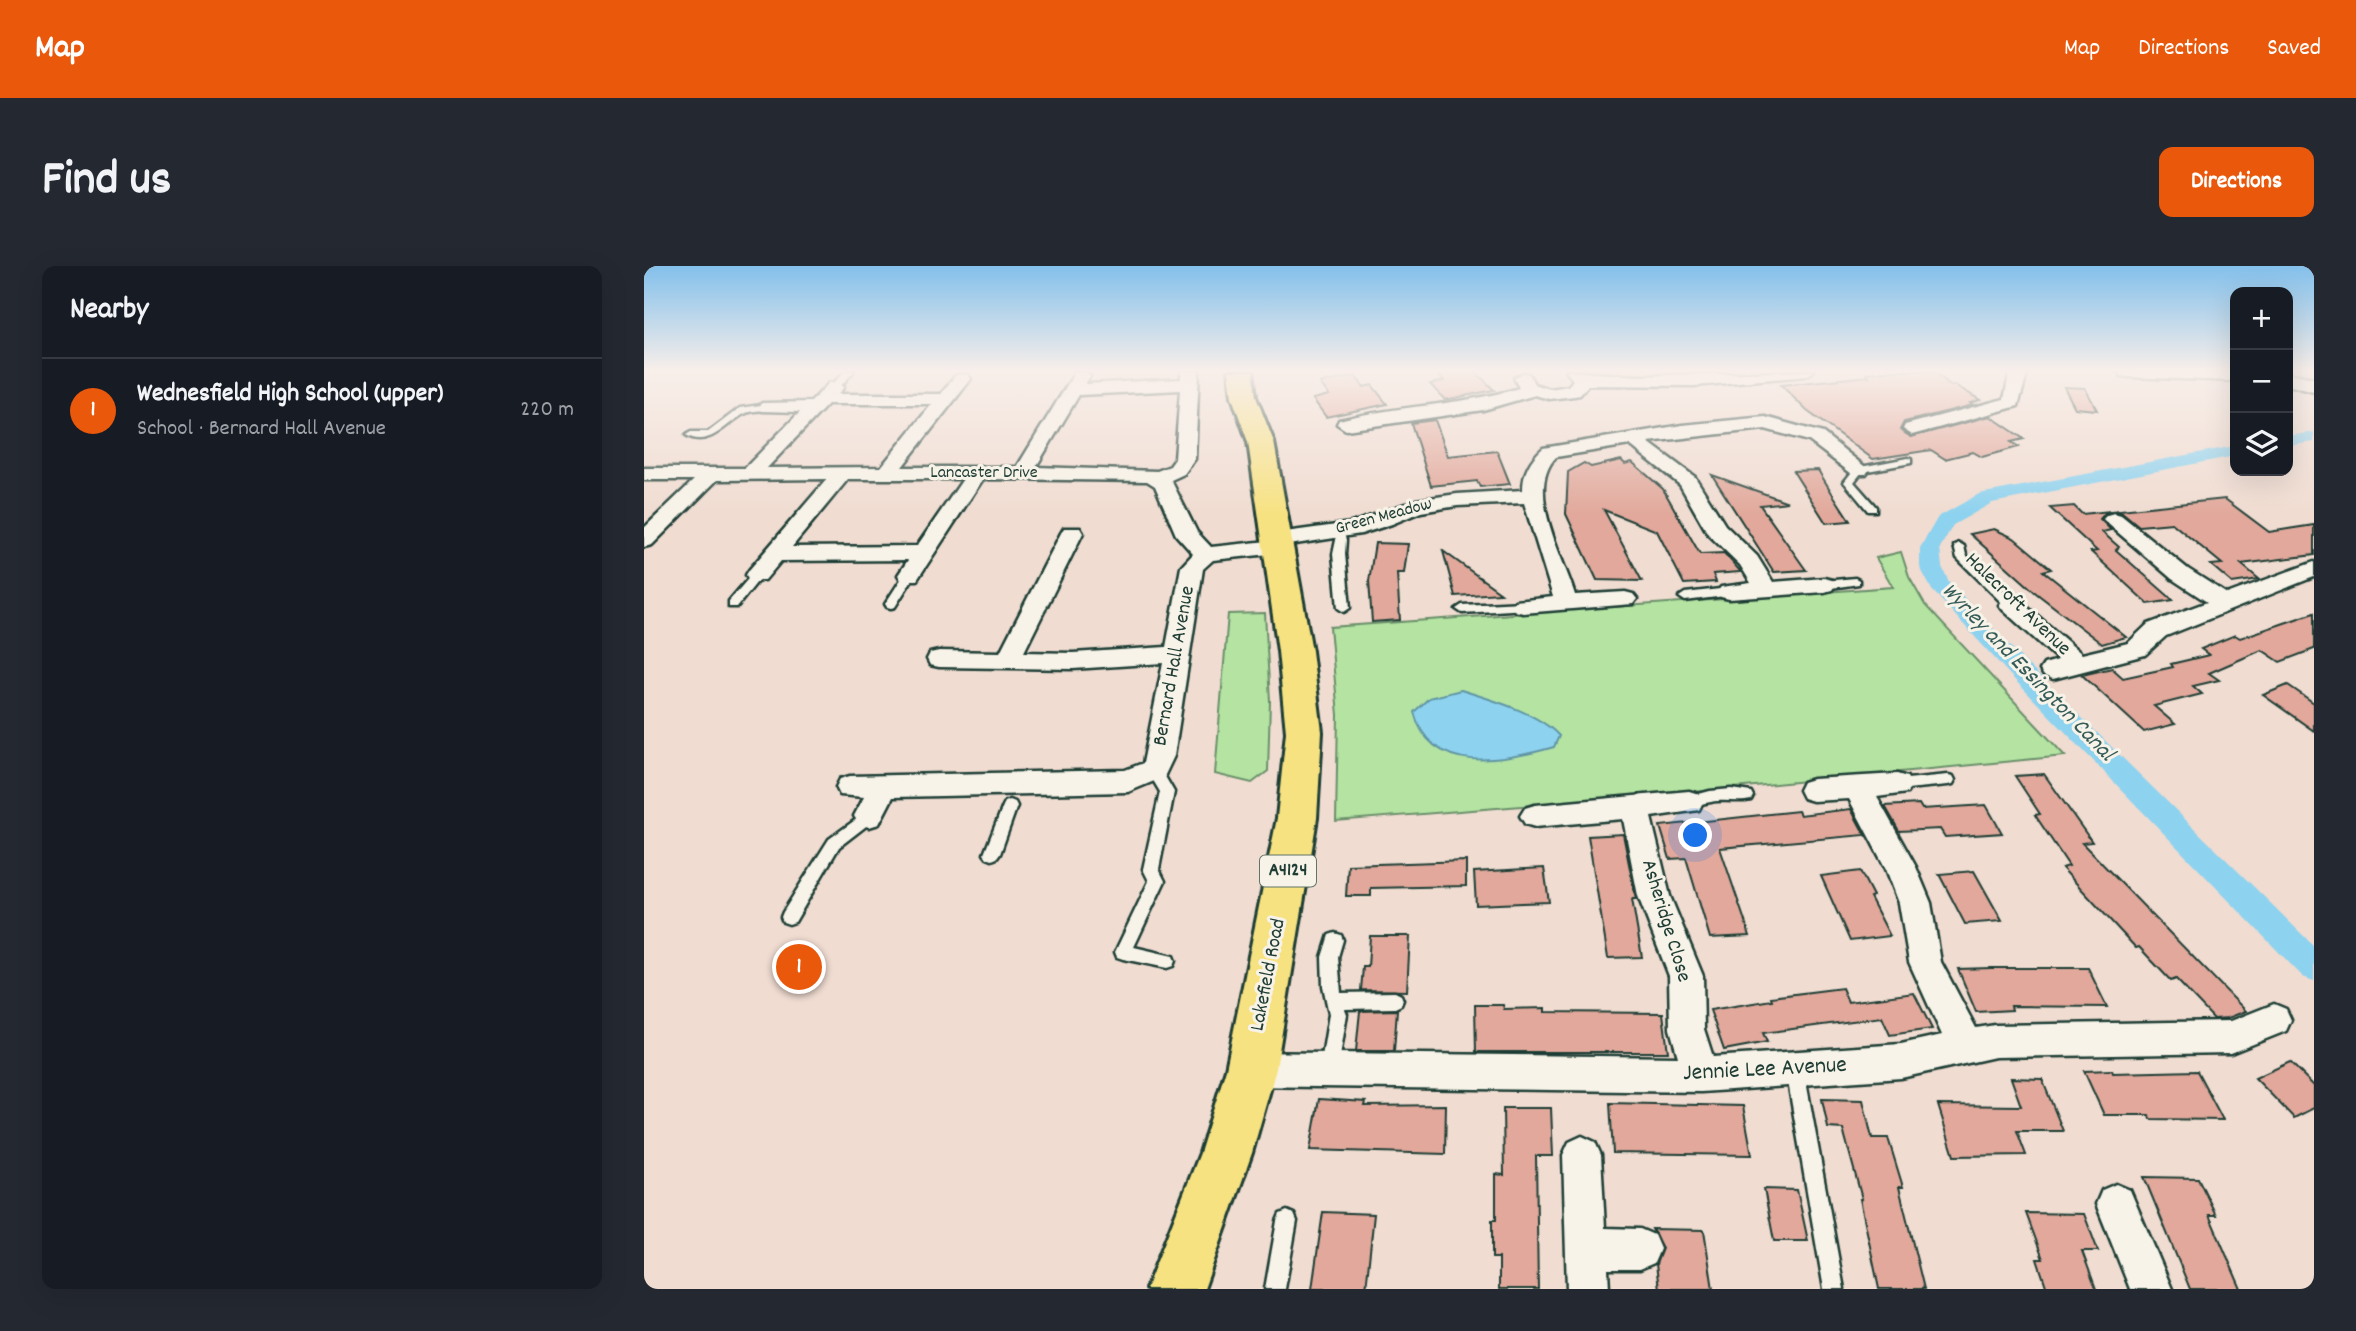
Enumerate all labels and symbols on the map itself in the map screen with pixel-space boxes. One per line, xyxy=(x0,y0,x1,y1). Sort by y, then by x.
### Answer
street label: Lancaster Drive xyxy=(930,461,1038,486)
street label: Green Meadow xyxy=(1333,492,1435,542)
street label: Halecroft Avenue xyxy=(1957,546,2077,664)
water label: Wyrley and Essington Canal xyxy=(1933,576,2122,771)
street label: Bernard Hall Avenue xyxy=(1146,584,1204,748)
your location xyxy=(1678,818,1712,852)
road number: A4124 xyxy=(1260,856,1316,886)
street label: Asheridge Close xyxy=(1632,856,1698,986)
street label: Lakefield Road xyxy=(1243,916,1295,1034)
pin: 1 xyxy=(776,941,822,993)
street label: Jennie Lee Avenue xyxy=(1682,1049,1848,1091)

